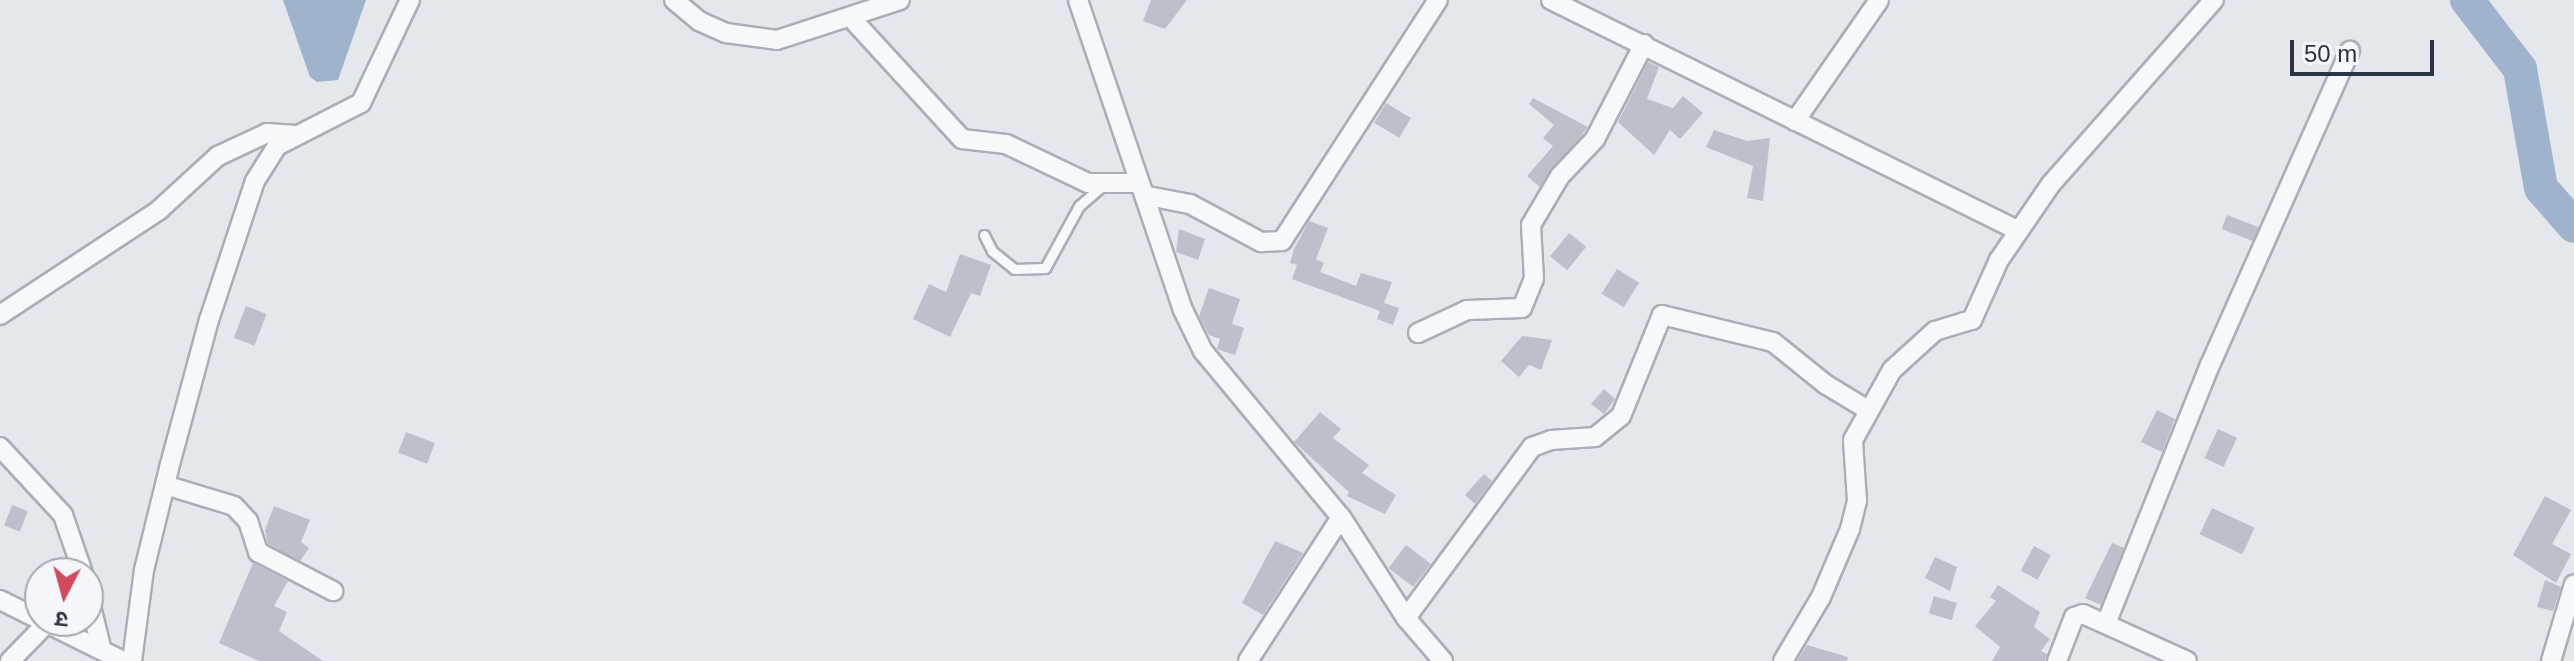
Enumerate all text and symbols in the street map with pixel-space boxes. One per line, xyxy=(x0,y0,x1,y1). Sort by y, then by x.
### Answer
scale bar xyxy=(2294,24,2438,74)
text: 50 m xyxy=(2304,40,2357,67)
north arrow xyxy=(24,557,104,637)
text: उ xyxy=(54,606,69,632)

